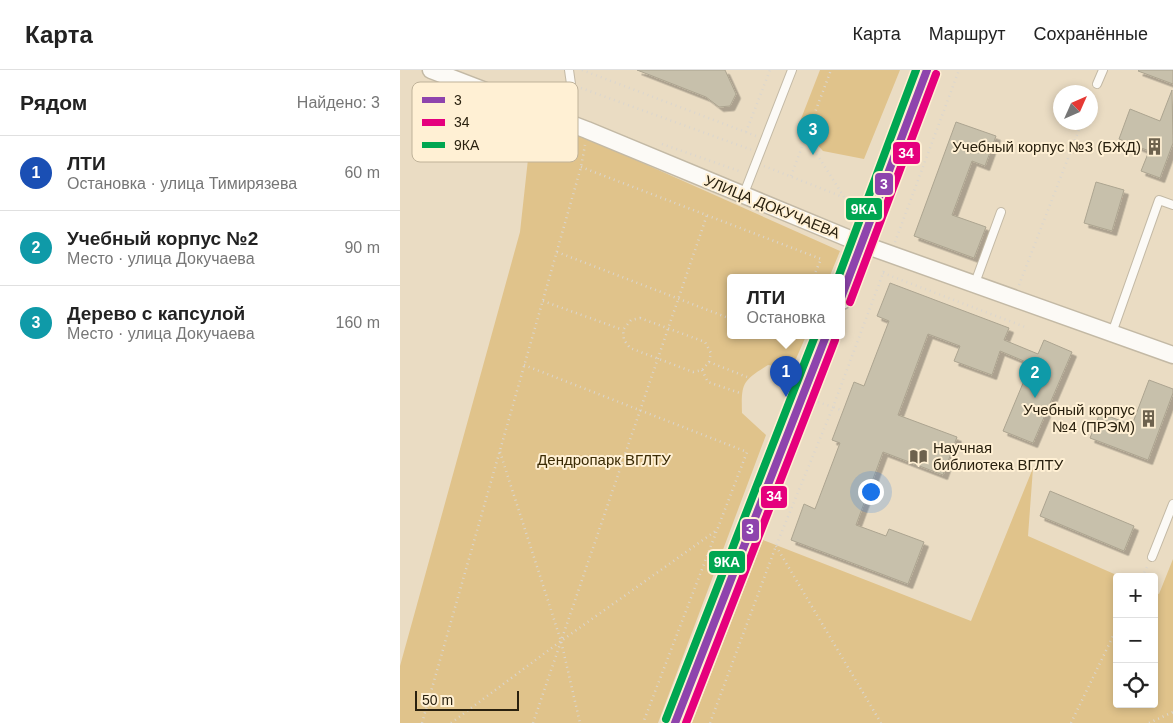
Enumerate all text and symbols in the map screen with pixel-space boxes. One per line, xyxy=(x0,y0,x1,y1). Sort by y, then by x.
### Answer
text: Карта xyxy=(25,21,93,48)
text: Карта xyxy=(853,24,901,44)
text: Маршрут xyxy=(929,24,1005,44)
text: Сохранённые xyxy=(1033,24,1148,44)
legend xyxy=(412,82,578,162)
north arrow xyxy=(1053,85,1098,130)
text: Рядом xyxy=(20,91,87,114)
text: 3 xyxy=(454,92,462,108)
text: Найдено: 3 xyxy=(297,94,380,111)
text: 34 xyxy=(454,114,470,130)
pin: 3 xyxy=(797,114,829,155)
text: 9КА xyxy=(454,137,480,153)
building icon: Учебный корпус №3 (БЖД) xyxy=(1145,137,1165,157)
place label: Учебный корпус №3 (БЖД) xyxy=(952,138,1141,155)
line badge: 34 xyxy=(892,141,921,165)
text: 34 xyxy=(898,145,914,161)
text: ЛТИ xyxy=(67,153,106,174)
text: 1 xyxy=(32,164,40,181)
text: 60 m xyxy=(344,164,380,181)
street label: УЛИЦА ДОКУЧАЕВА xyxy=(702,172,842,242)
line badge: 3 xyxy=(874,172,894,196)
text: Остановка · улица Тимирязева xyxy=(67,175,297,192)
text: 3 xyxy=(880,176,888,192)
line badge: 9КА xyxy=(845,197,883,221)
text: 9КА xyxy=(851,201,877,217)
text: Учебный корпус №2 xyxy=(67,228,258,249)
text: 2 xyxy=(32,239,40,256)
text: 90 m xyxy=(344,239,380,256)
text: Место · улица Докучаева xyxy=(67,250,255,267)
popup xyxy=(727,274,845,339)
text: ЛТИ xyxy=(747,287,785,308)
text: Дерево с капсулой xyxy=(67,303,245,324)
text: Остановка xyxy=(747,309,825,326)
text: 3 xyxy=(32,314,40,331)
text: 160 m xyxy=(336,314,380,331)
text: Место · улица Докучаева xyxy=(67,325,255,342)
pin: 1 xyxy=(770,356,802,397)
pin: 2 xyxy=(1019,357,1051,398)
place label: Учебный корпус №4 (ПРЭМ) xyxy=(1023,401,1135,435)
building icon: Учебный корпус №4 (ПРЭМ) xyxy=(1139,409,1159,429)
place label: Научная библиотека ВГЛТУ xyxy=(933,439,1064,473)
library icon: Научная библиотека ВГЛТУ xyxy=(909,447,929,467)
park label: Дендропарк ВГЛТУ xyxy=(537,451,671,468)
your location xyxy=(858,479,884,505)
line badge: 34 xyxy=(760,485,788,509)
text: 34 xyxy=(766,488,782,504)
line badge: 3 xyxy=(741,518,760,542)
text: 3 xyxy=(746,521,754,537)
line badge: 9КА xyxy=(708,550,746,574)
text: 9КА xyxy=(714,554,740,570)
map controls xyxy=(1113,573,1158,708)
button: + xyxy=(1113,573,1158,618)
button: − xyxy=(1113,618,1158,663)
button: locate xyxy=(1113,663,1158,708)
scale bar xyxy=(415,688,519,711)
text: 50 m xyxy=(422,692,453,708)

